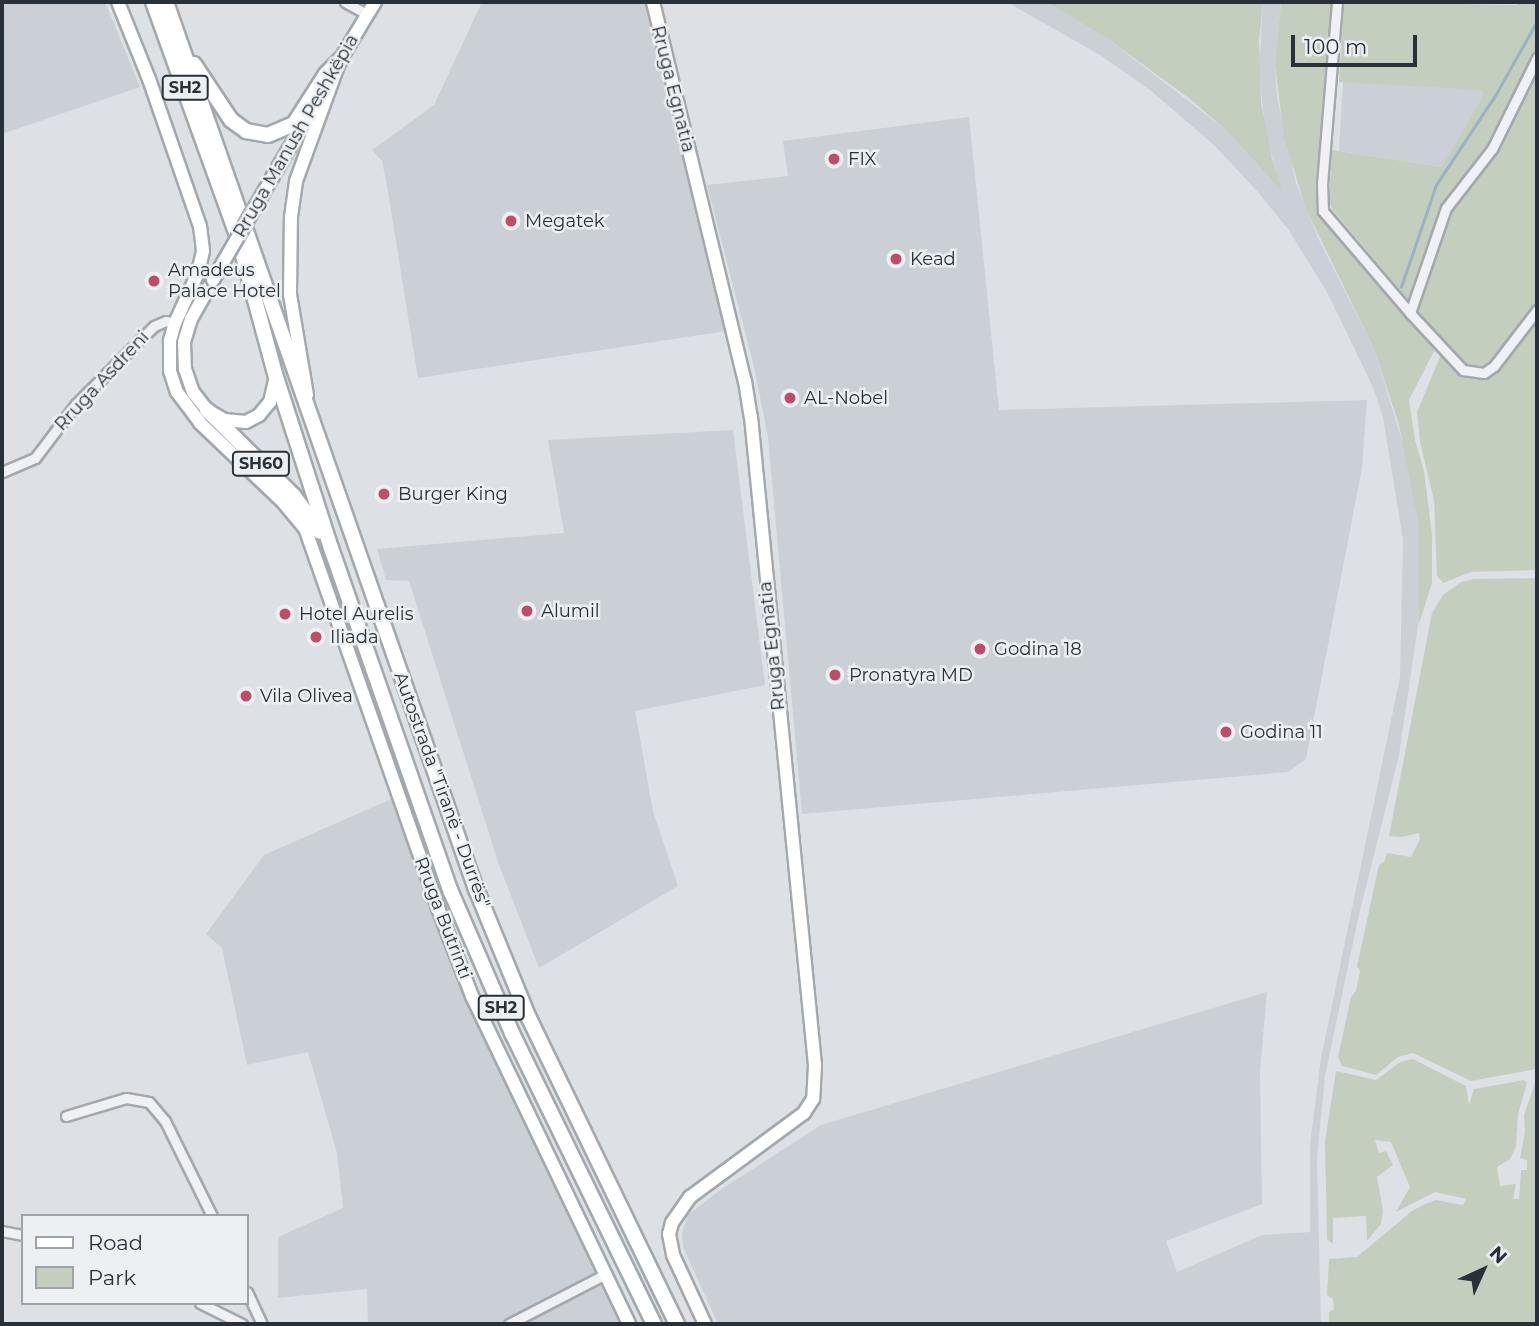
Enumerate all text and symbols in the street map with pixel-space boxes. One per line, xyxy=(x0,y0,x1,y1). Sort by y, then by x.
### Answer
scale bar xyxy=(1294,21,1420,65)
street label: Rruga Egnatia xyxy=(647,23,699,155)
street label: Rruga Manush Peshkëpia xyxy=(229,30,363,242)
text: 100 m xyxy=(1304,34,1367,59)
road number: SH2 xyxy=(160,76,210,100)
place label: FIX xyxy=(848,148,876,170)
marker: FIX xyxy=(826,151,842,167)
place label: Megatek xyxy=(525,210,605,232)
marker: Megatek xyxy=(503,213,519,229)
place label: Kead xyxy=(910,248,956,270)
marker: Kead xyxy=(888,251,904,267)
place label: Amadeus Palace Hotel xyxy=(168,260,281,302)
marker: Amadeus Palace Hotel xyxy=(146,273,162,289)
street label: Rruga Asdreni xyxy=(50,327,154,435)
place label: AL-Nobel xyxy=(804,387,888,409)
marker: AL-Nobel xyxy=(782,390,798,406)
road number: SH60 xyxy=(231,452,291,477)
place label: Burger King xyxy=(398,483,508,505)
marker: Burger King xyxy=(376,486,392,502)
street label: Rruga Egnatia xyxy=(754,580,790,712)
place label: Alumil xyxy=(541,600,600,622)
place label: Hotel Aurelis xyxy=(299,603,413,625)
marker: Alumil xyxy=(519,603,535,619)
marker: Hotel Aurelis xyxy=(277,606,293,622)
place label: Iliada xyxy=(330,626,379,648)
marker: Iliada xyxy=(308,629,324,645)
place label: Godina 18 xyxy=(994,638,1082,660)
marker: Godina 18 xyxy=(972,641,988,657)
place label: Pronatyra MD xyxy=(849,664,973,686)
marker: Pronatyra MD xyxy=(827,667,843,683)
street label: Autostrada "Tiranë - Durrës" xyxy=(389,669,495,911)
place label: Vila Olivea xyxy=(260,685,353,707)
marker: Vila Olivea xyxy=(238,688,254,704)
place label: Godina 11 xyxy=(1240,721,1323,743)
marker: Godina 11 xyxy=(1218,724,1234,740)
street label: Rruga Butrinti xyxy=(410,854,476,982)
road number: SH2 xyxy=(476,996,526,1020)
legend xyxy=(21,1214,248,1305)
text: Road xyxy=(88,1230,143,1255)
north arrow xyxy=(1448,1235,1518,1305)
text: N xyxy=(1485,1241,1512,1268)
text: Park xyxy=(88,1265,136,1290)

